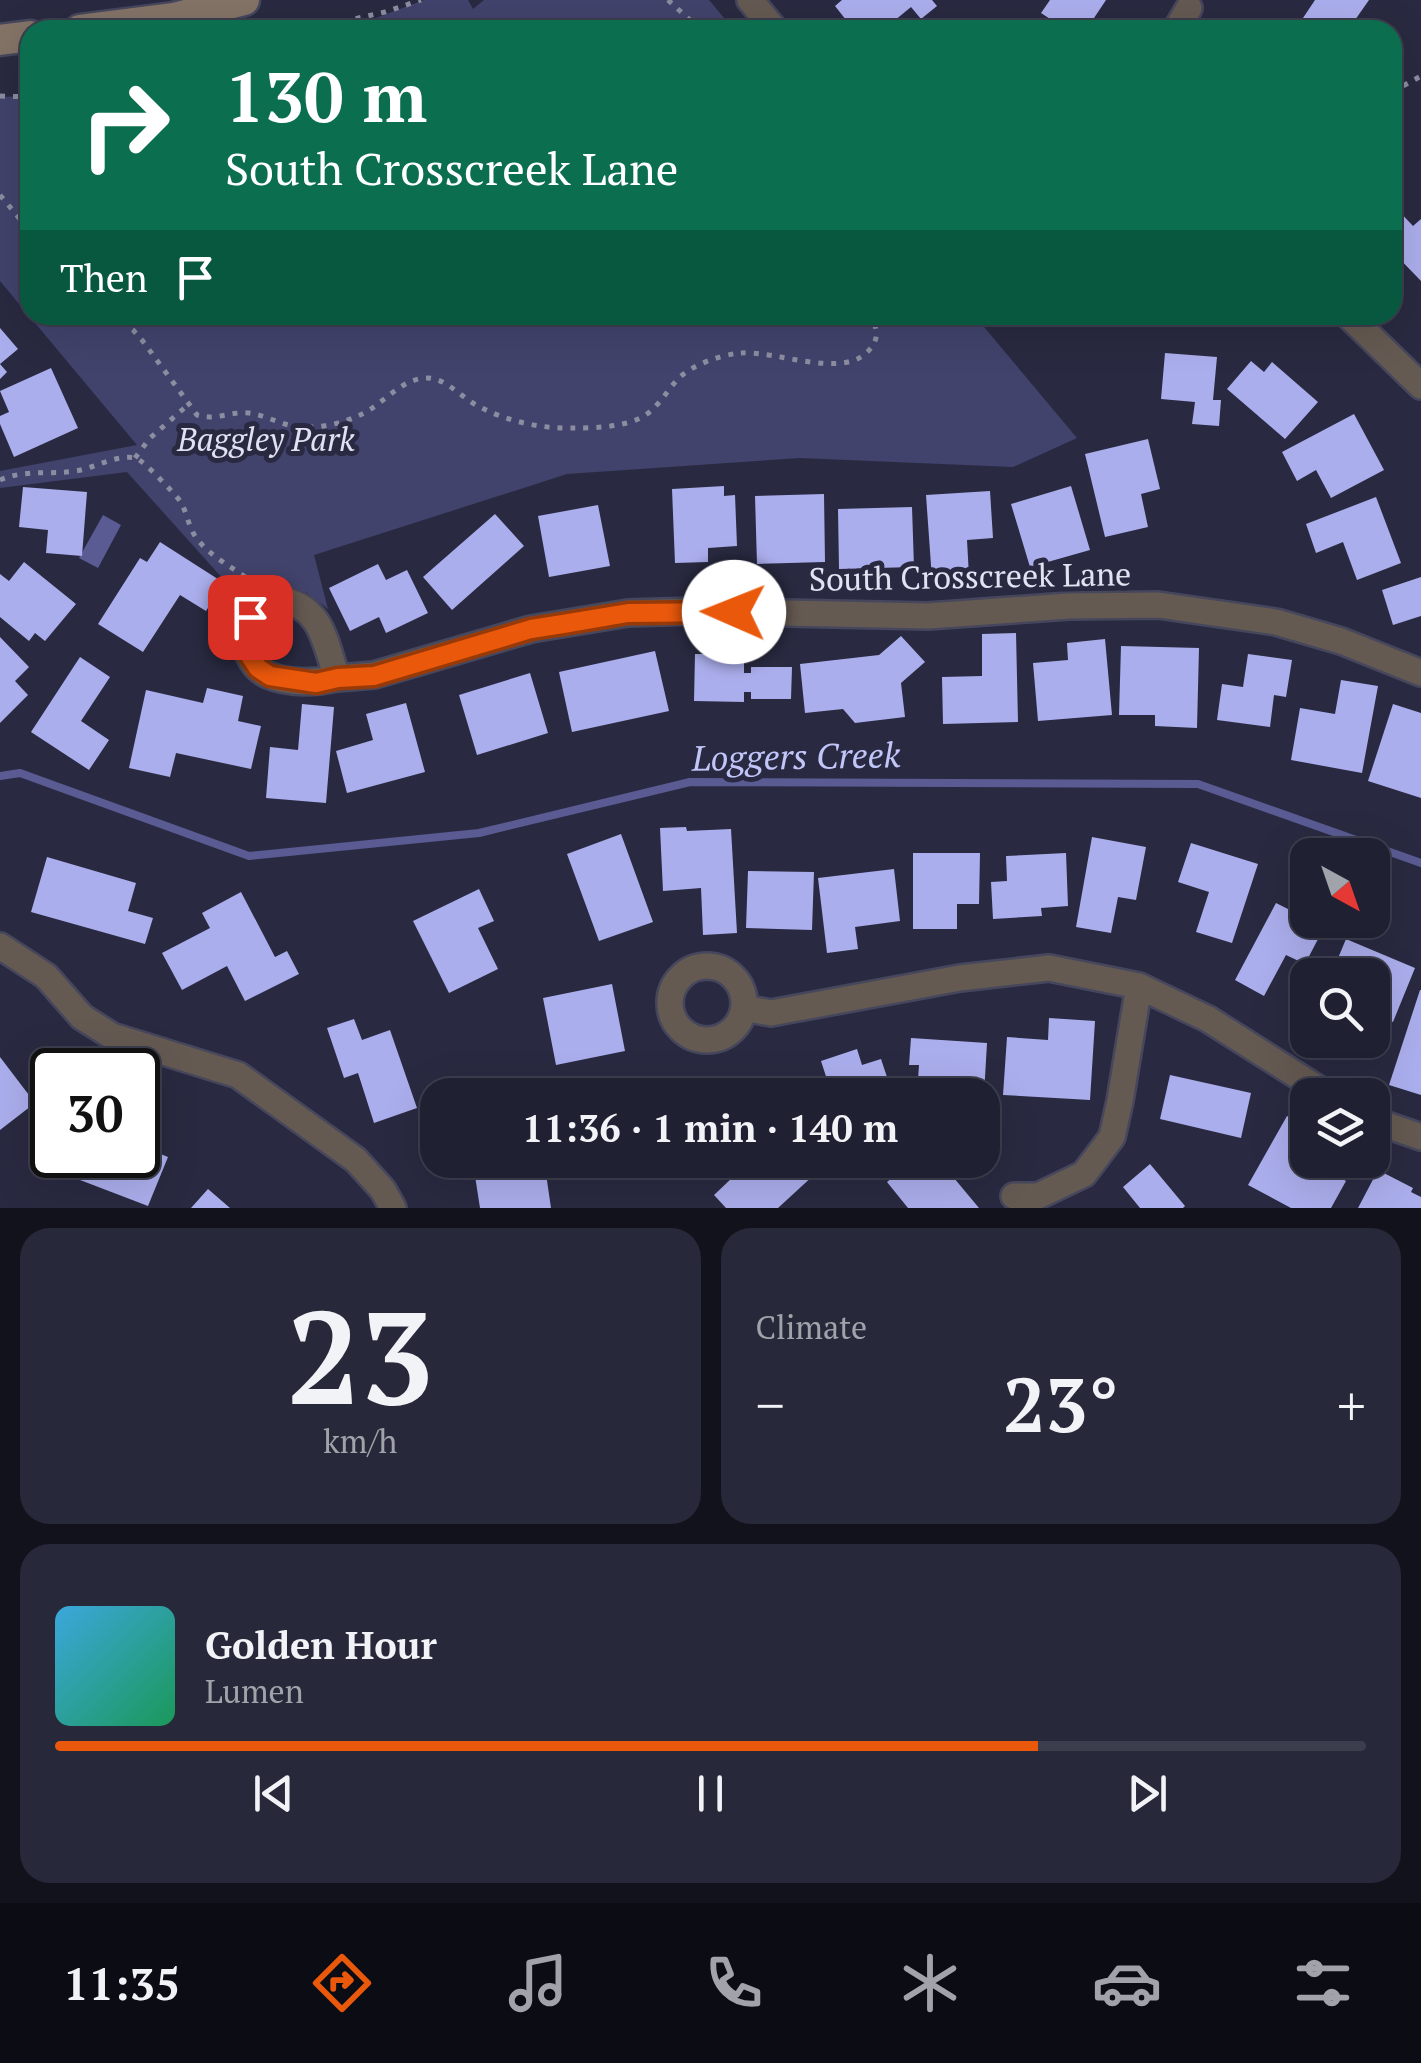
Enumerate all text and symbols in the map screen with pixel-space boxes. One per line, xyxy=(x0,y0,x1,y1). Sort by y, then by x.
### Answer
text: 130 m xyxy=(225,49,427,142)
icon: right xyxy=(60,60,190,190)
text: South Crosscreek Lane xyxy=(225,138,678,198)
icon: arrive xyxy=(168,250,223,305)
text: Then xyxy=(60,253,148,303)
park label: Baggley Park xyxy=(176,418,355,460)
street label: South Crosscreek Lane xyxy=(808,552,1132,600)
position arrow xyxy=(682,560,786,664)
pin xyxy=(208,575,293,660)
icon: arrive xyxy=(223,590,278,645)
water label: Loggers Creek xyxy=(690,731,901,781)
north arrow xyxy=(1290,838,1390,938)
map controls xyxy=(1290,838,1390,1178)
button: search xyxy=(1290,958,1390,1058)
speed limit sign: 30 xyxy=(30,1048,160,1178)
button: layers xyxy=(1290,1078,1390,1178)
text: 11:36 · 1 min · 140 m xyxy=(522,1103,898,1153)
text: 23 xyxy=(287,1269,434,1441)
text: Climate xyxy=(756,1306,867,1348)
text: 23° xyxy=(1003,1354,1119,1453)
text: − xyxy=(756,1368,785,1441)
text: + xyxy=(1337,1368,1366,1441)
text: km/h xyxy=(323,1420,397,1462)
text: Golden Hour xyxy=(205,1620,437,1670)
text: Lumen xyxy=(205,1670,304,1712)
icon: previous xyxy=(246,1766,301,1821)
icon: pause xyxy=(683,1766,738,1821)
icon: next xyxy=(1120,1766,1175,1821)
icon: directions xyxy=(307,1948,377,2018)
icon: music xyxy=(503,1948,573,2018)
icon: phone xyxy=(699,1948,769,2018)
icon: climate xyxy=(895,1948,965,2018)
icon: car xyxy=(1092,1948,1162,2018)
icon: filters xyxy=(1288,1948,1358,2018)
text: 11:35 xyxy=(63,1953,180,2013)

